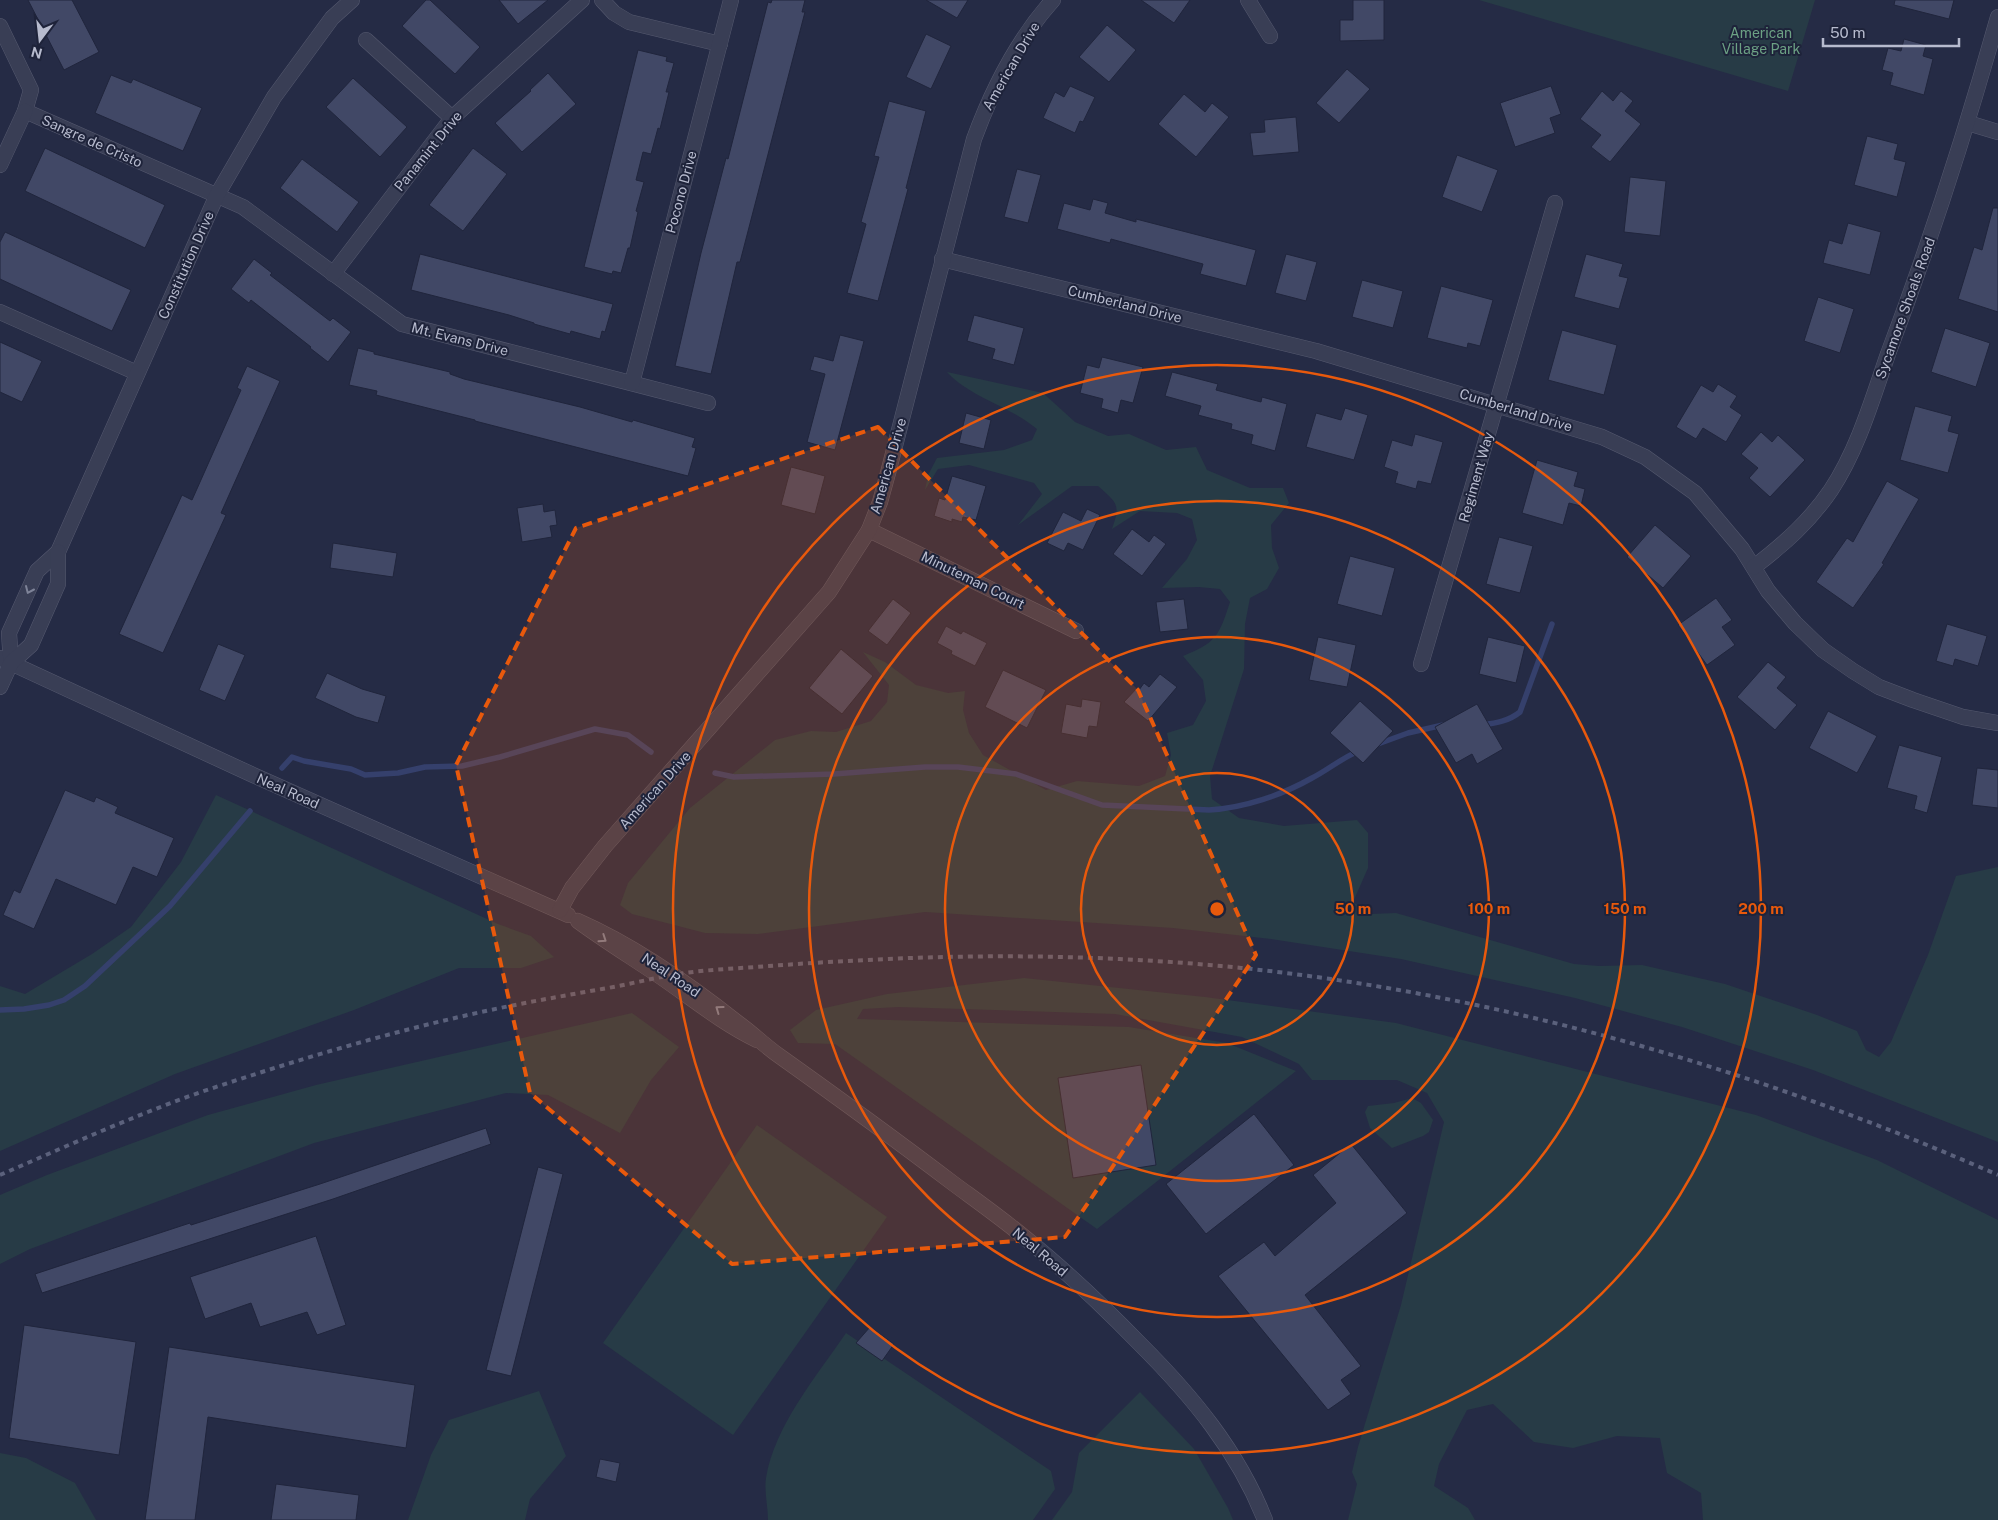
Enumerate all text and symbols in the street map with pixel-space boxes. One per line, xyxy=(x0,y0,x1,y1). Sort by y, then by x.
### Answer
north arrow xyxy=(15,15,65,65)
scale bar xyxy=(1823,15,1959,47)
street label: American Drive xyxy=(979,19,1043,113)
text: 50 m xyxy=(1830,24,1865,41)
park label: American Village Park xyxy=(1722,25,1800,57)
text: N xyxy=(29,43,44,62)
street label: Panamint Drive xyxy=(391,108,465,194)
street label: Sangre de Cristo xyxy=(39,112,145,170)
street label: Pocono Drive xyxy=(662,149,700,235)
street label: Constitution Drive xyxy=(155,208,217,322)
street label: Sycamore Shoals Road xyxy=(1872,235,1938,381)
street label: Cumberland Drive xyxy=(1066,282,1184,326)
street label: Mt. Evans Drive xyxy=(410,319,510,359)
street label: Cumberland Drive xyxy=(1458,385,1574,435)
street label: American Drive xyxy=(867,416,909,516)
street label: Regiment Way xyxy=(1455,429,1497,524)
street label: Minuteman Court xyxy=(919,548,1027,612)
one-way arrow xyxy=(24,585,35,594)
street label: American Drive xyxy=(616,748,694,832)
street label: Neal Road xyxy=(254,770,322,812)
centre of rings xyxy=(1208,900,1226,918)
text: 50 m xyxy=(1335,900,1371,917)
text: 100 m xyxy=(1468,900,1510,917)
text: 150 m xyxy=(1603,900,1647,917)
text: 200 m xyxy=(1738,900,1784,917)
one-way arrow xyxy=(597,933,607,942)
street label: Neal Road xyxy=(639,950,703,1000)
one-way arrow xyxy=(715,1006,725,1015)
street label: Neal Road xyxy=(1009,1224,1071,1280)

